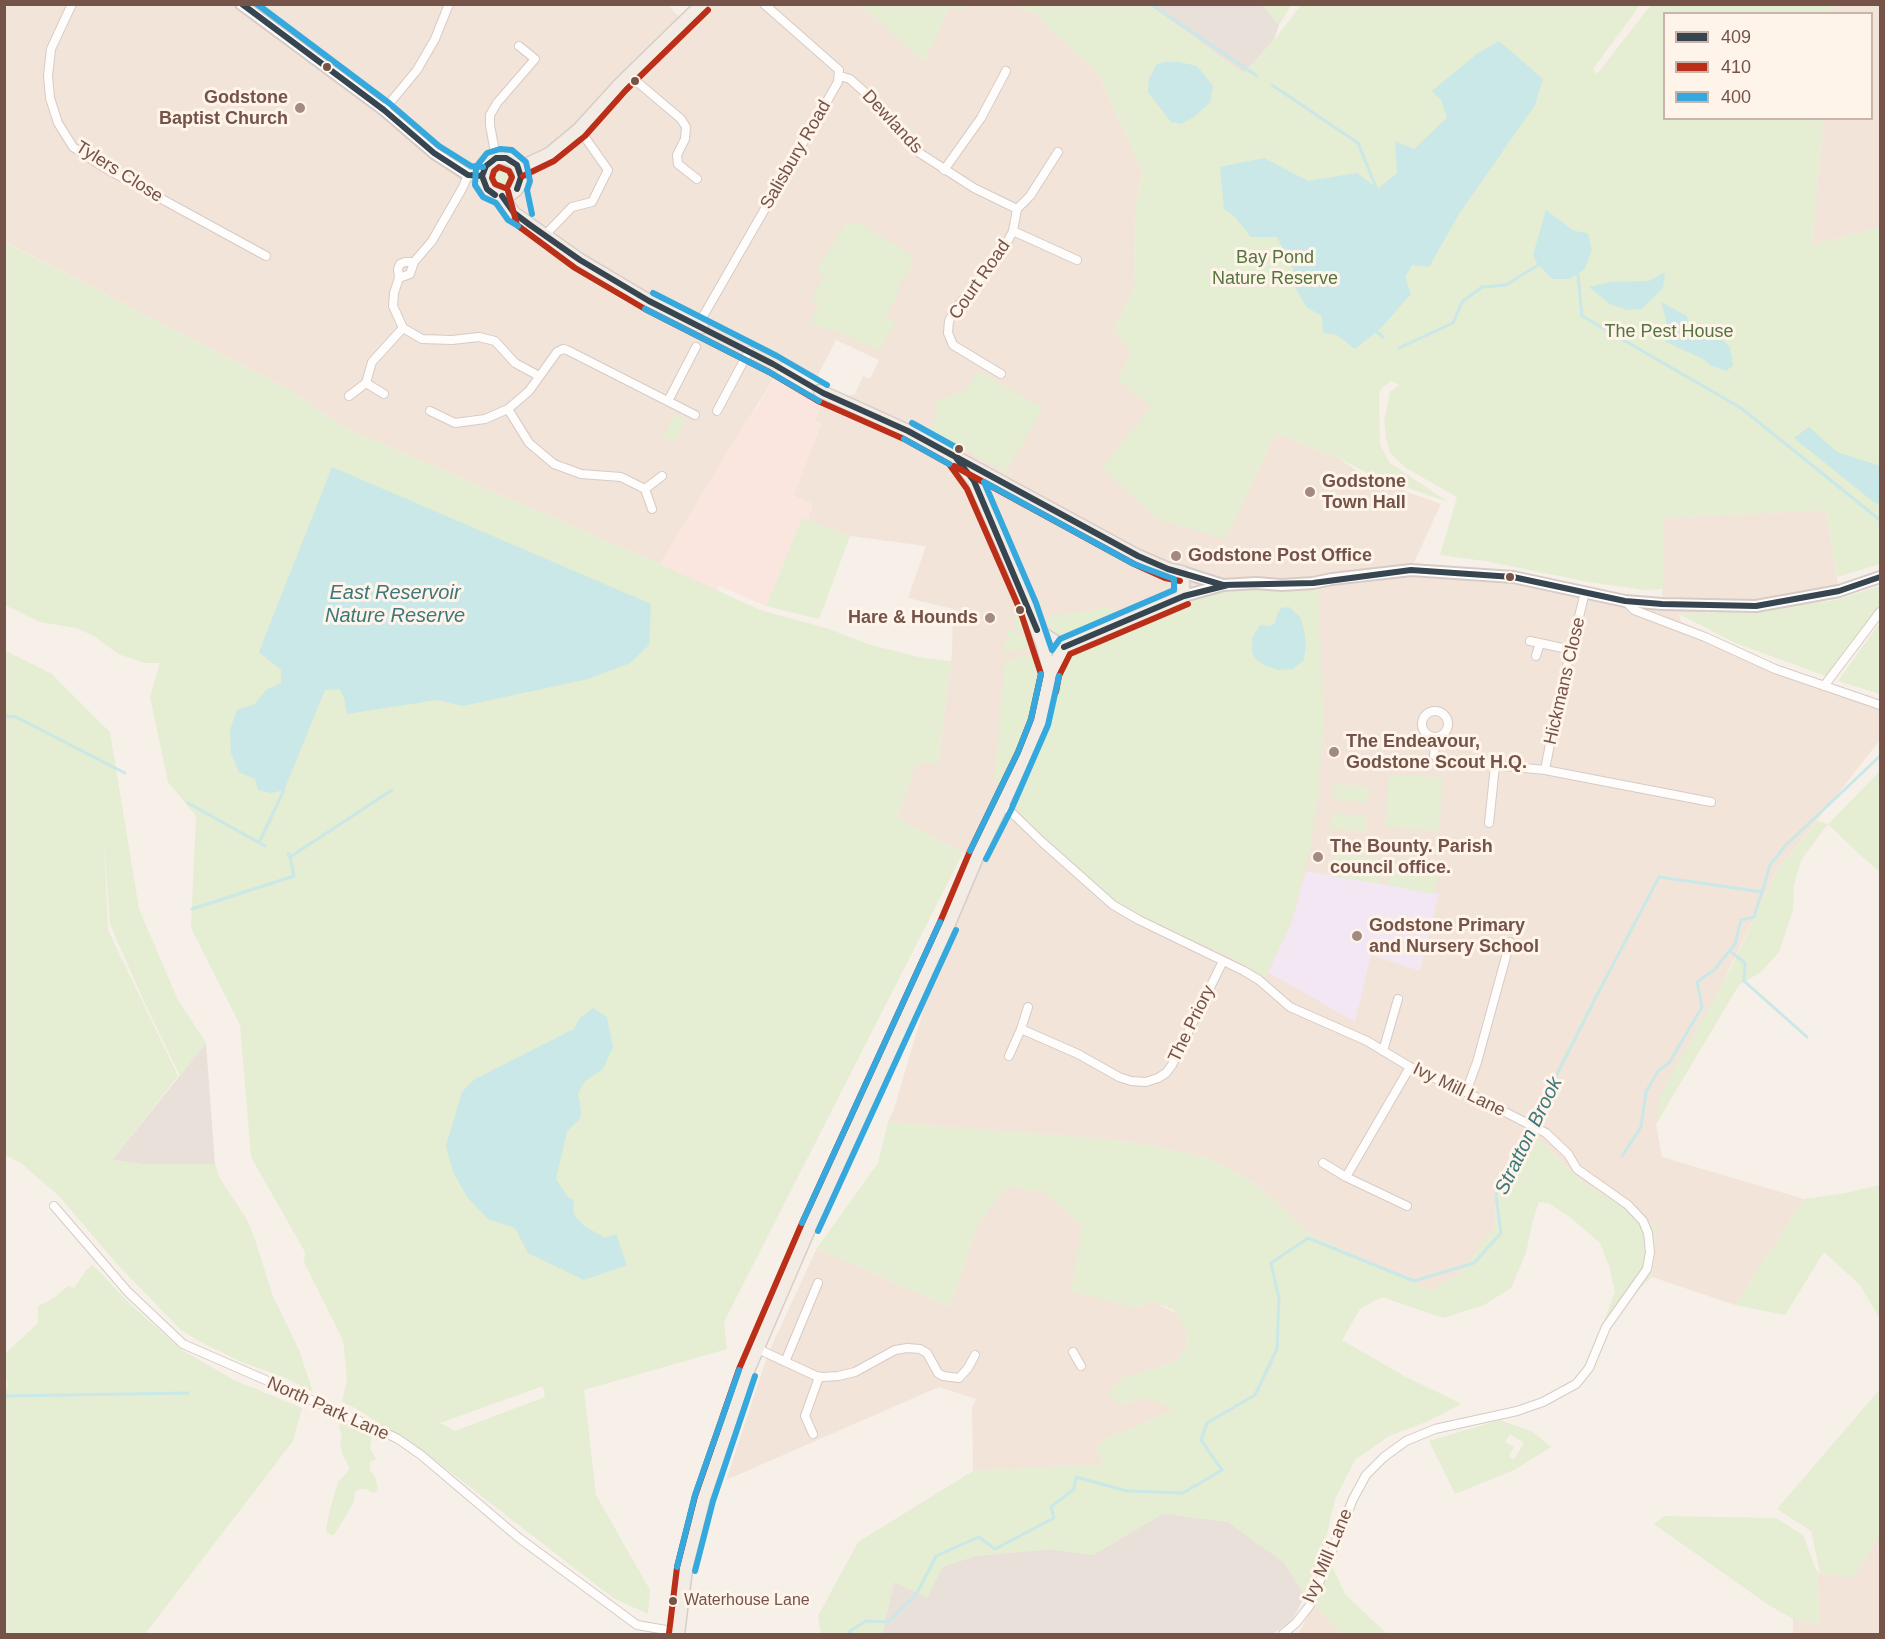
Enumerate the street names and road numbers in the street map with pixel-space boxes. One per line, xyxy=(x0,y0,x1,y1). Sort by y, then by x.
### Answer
street label: Dewlands xyxy=(857,86,927,158)
street label: Salisbury Road xyxy=(756,97,836,213)
street label: Tylers Close xyxy=(71,137,167,207)
street label: Court Road xyxy=(945,236,1015,324)
street label: Hickmans Close xyxy=(1540,615,1590,747)
street label: The Priory xyxy=(1164,982,1220,1066)
street label: Ivy Mill Lane xyxy=(1409,1058,1509,1122)
street label: North Park Lane xyxy=(264,1372,392,1446)
street label: Ivy Mill Lane xyxy=(1299,1506,1357,1606)

